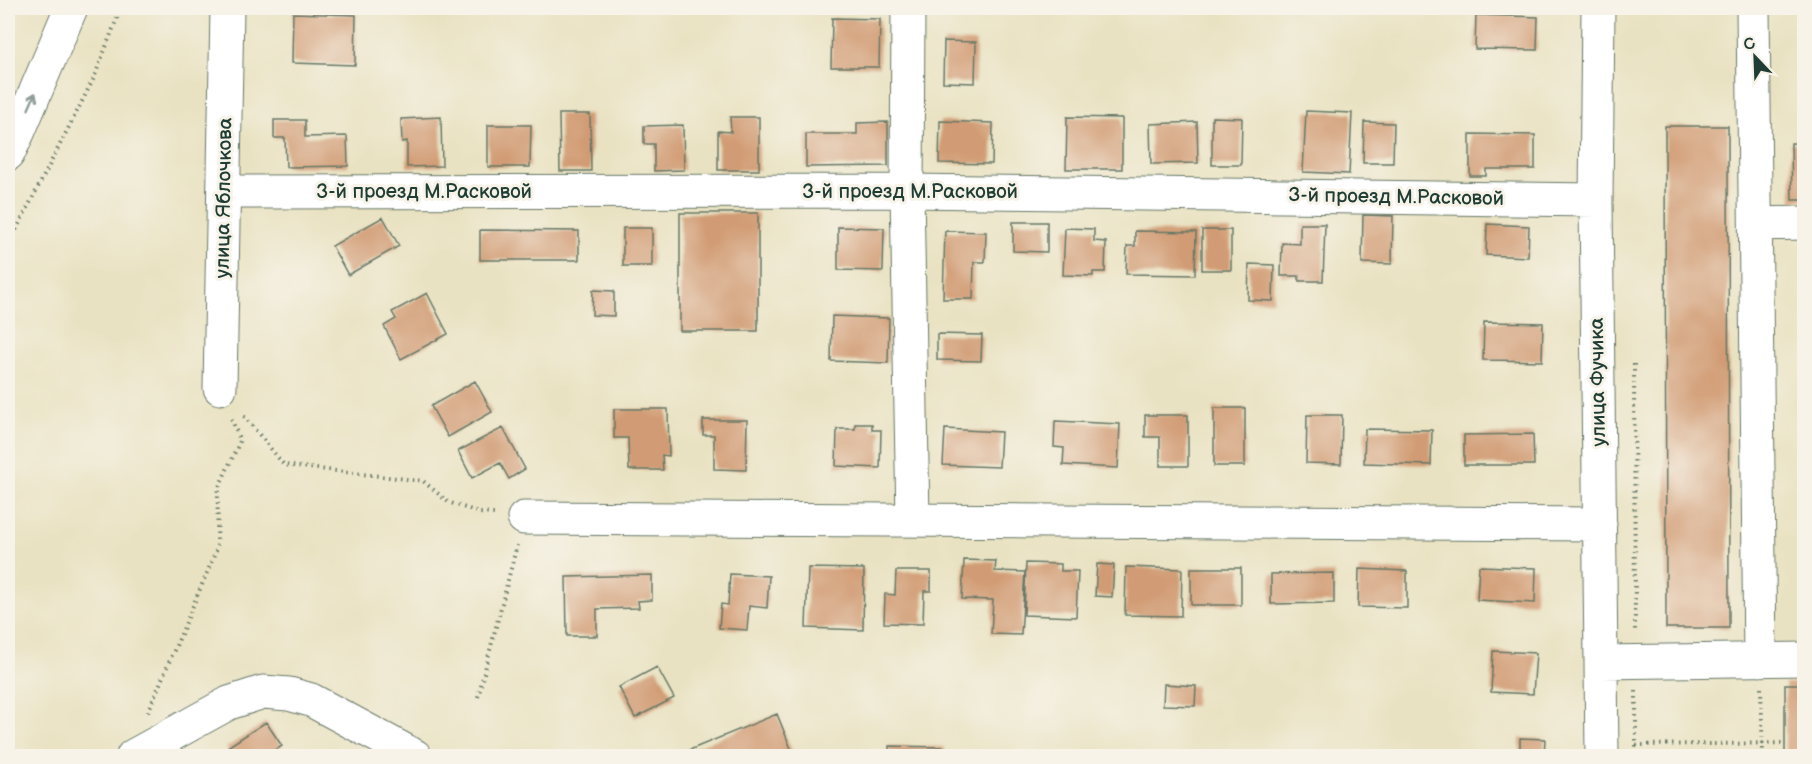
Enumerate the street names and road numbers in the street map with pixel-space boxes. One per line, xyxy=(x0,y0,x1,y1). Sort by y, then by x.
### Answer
street label: улица Яблочкова xyxy=(211,117,237,279)
street label: 3-й проезд М.Расковой xyxy=(316,180,532,204)
street label: 3-й проезд М.Расковой xyxy=(802,180,1018,204)
street label: 3-й проезд М.Расковой xyxy=(1288,183,1504,211)
street label: улица Фучика xyxy=(1585,317,1611,447)

